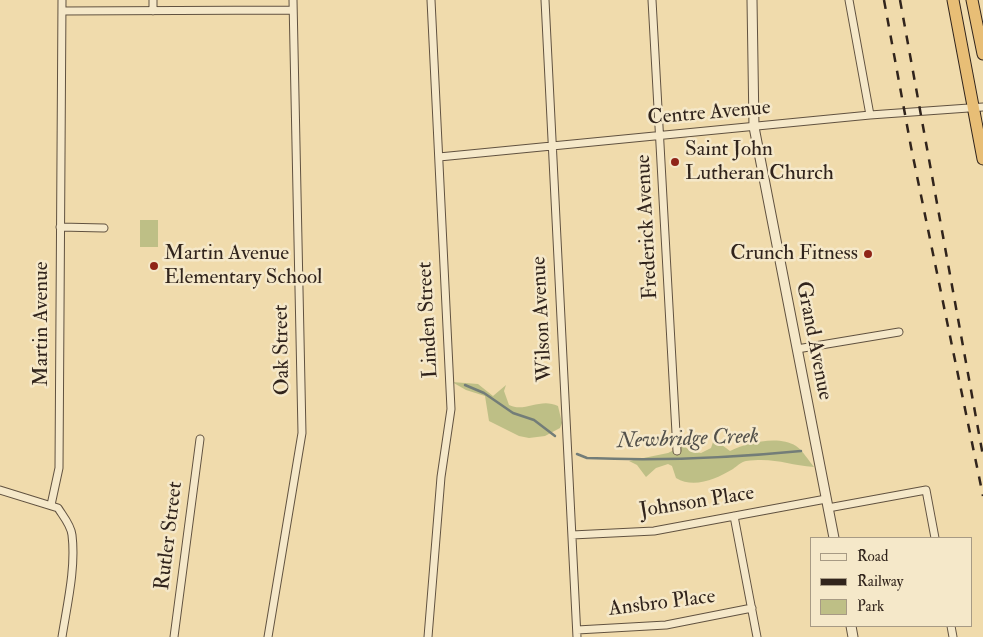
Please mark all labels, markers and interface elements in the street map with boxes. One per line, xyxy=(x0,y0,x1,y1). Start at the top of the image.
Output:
street label: Centre Avenue xyxy=(646,96,772,132)
place label: Saint John Lutheran Church xyxy=(685,137,834,187)
street label: Frederick Avenue xyxy=(632,154,664,300)
marker: Saint John Lutheran Church xyxy=(669,156,681,168)
place label: Martin Avenue Elementary School xyxy=(164,241,322,291)
place label: Crunch Fitness xyxy=(730,241,858,267)
marker: Crunch Fitness xyxy=(862,248,874,260)
street label: Wilson Avenue xyxy=(527,256,559,382)
marker: Martin Avenue Elementary School xyxy=(148,260,160,272)
street label: Martin Avenue xyxy=(29,261,55,387)
street label: Linden Street xyxy=(413,261,445,379)
street label: Grand Avenue xyxy=(789,279,837,403)
street label: Oak Street xyxy=(270,304,296,396)
water label: Newbridge Creek xyxy=(617,424,759,456)
street label: Rutler Street xyxy=(151,480,189,592)
street label: Johnson Place xyxy=(638,481,756,525)
legend xyxy=(810,537,973,627)
text: Road xyxy=(857,547,888,566)
text: Railway xyxy=(857,572,903,591)
street label: Ansbro Place xyxy=(607,585,717,623)
text: Park xyxy=(857,597,884,616)

